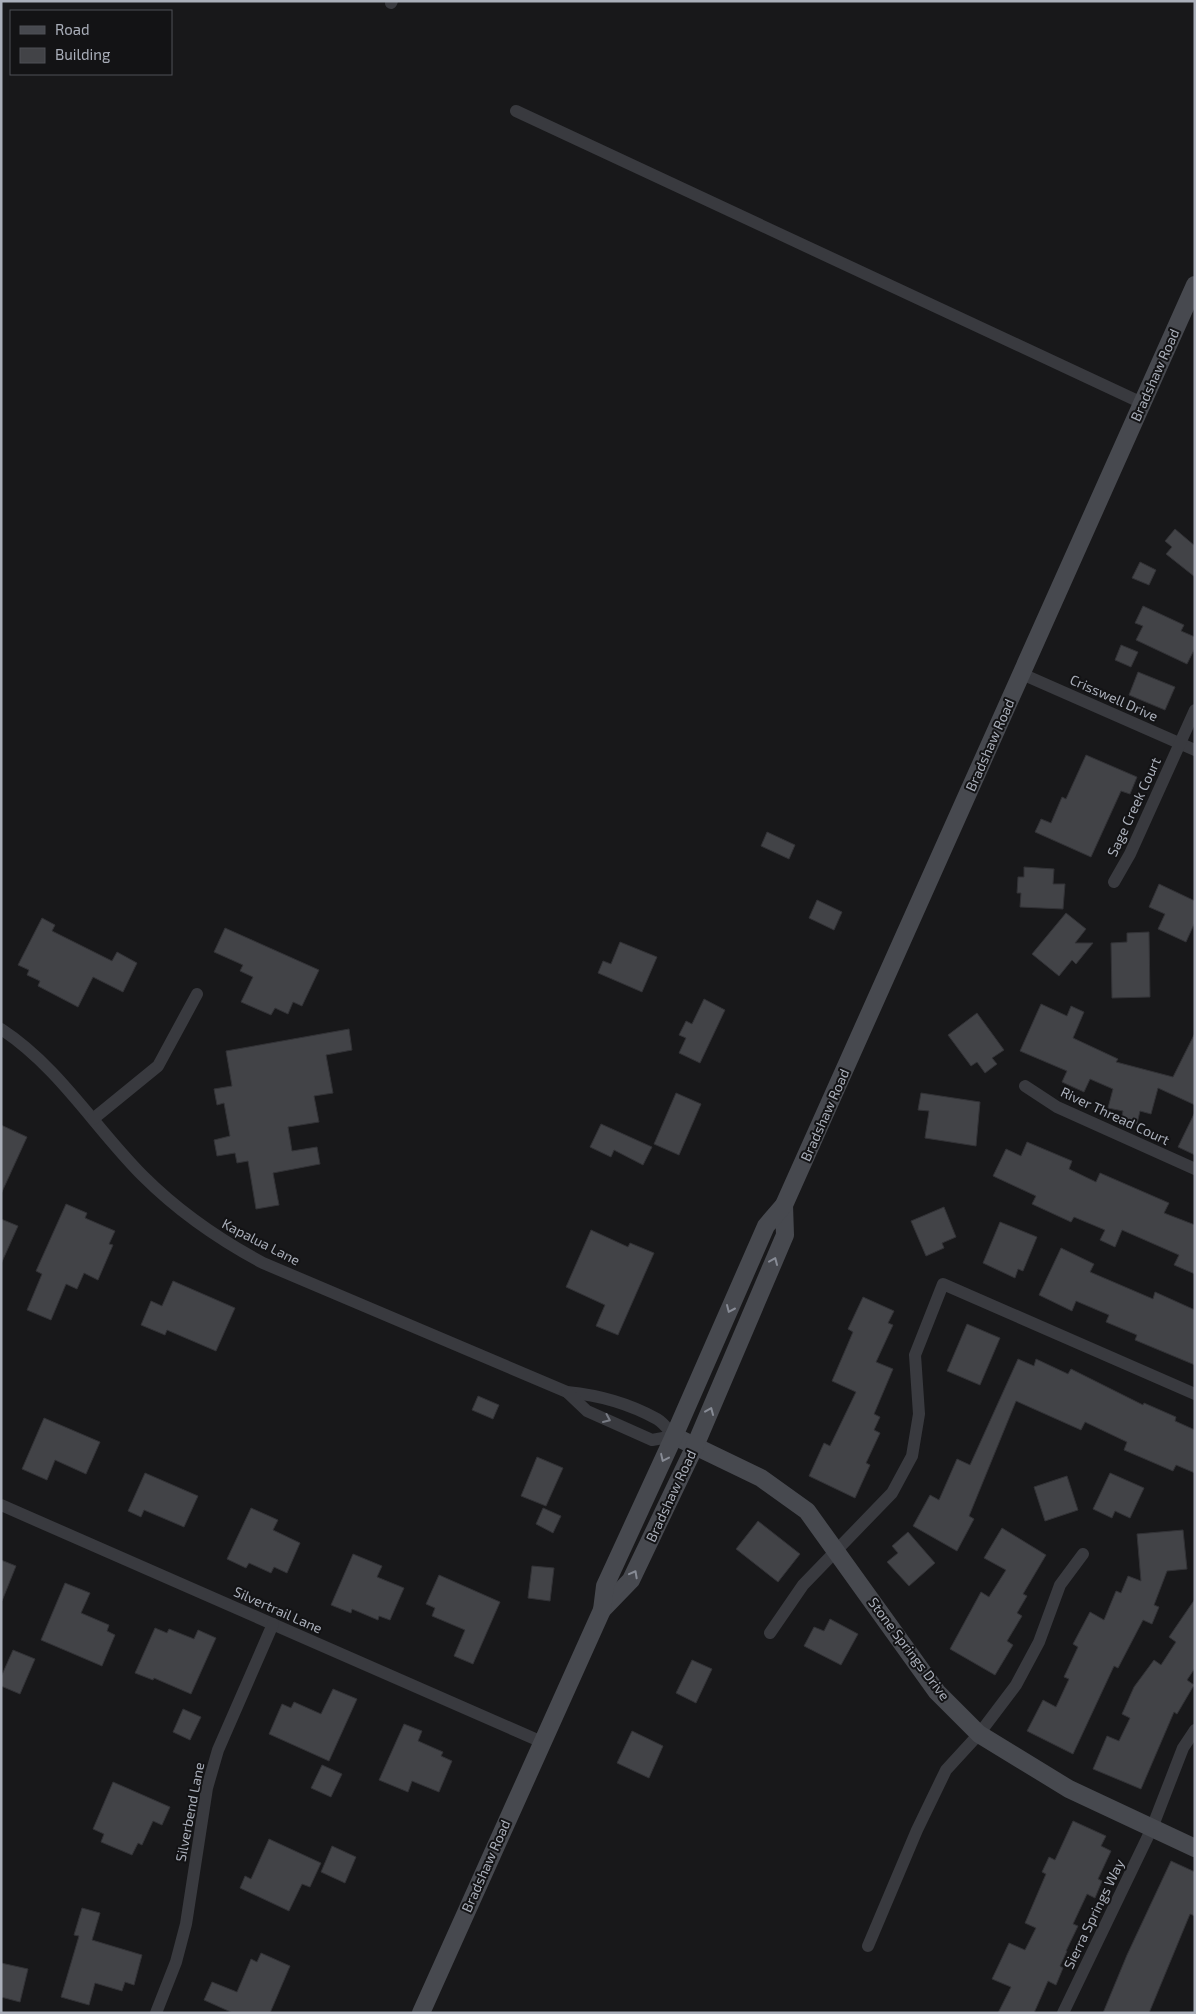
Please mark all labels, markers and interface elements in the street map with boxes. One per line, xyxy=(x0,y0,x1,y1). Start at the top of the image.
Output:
legend xyxy=(10,10,172,75)
text: Road xyxy=(55,20,90,38)
text: Building xyxy=(55,45,111,63)
street label: Bradshaw Road xyxy=(1127,326,1183,424)
street label: Crisswell Drive xyxy=(1068,671,1161,725)
street label: Bradshaw Road xyxy=(962,696,1018,794)
street label: Sage Creek Court xyxy=(1103,755,1164,859)
street label: Bradshaw Road xyxy=(797,1066,853,1164)
street label: River Thread Court xyxy=(1058,1083,1172,1148)
street label: Kapalua Lane xyxy=(219,1215,303,1268)
one-way arrow xyxy=(768,1257,778,1266)
one-way arrow xyxy=(725,1304,736,1313)
one-way arrow xyxy=(703,1407,714,1416)
one-way arrow xyxy=(602,1413,611,1424)
street label: Bradshaw Road xyxy=(642,1447,699,1544)
one-way arrow xyxy=(660,1453,670,1462)
one-way arrow xyxy=(628,1570,638,1579)
street label: Silvertrail Lane xyxy=(231,1582,325,1637)
street label: Stone Springs Drive xyxy=(865,1594,954,1703)
street label: Silverbend Lane xyxy=(172,1761,207,1863)
street label: Bradshaw Road xyxy=(458,1817,514,1915)
street label: Sierra Springs Way xyxy=(1060,1856,1128,1971)

